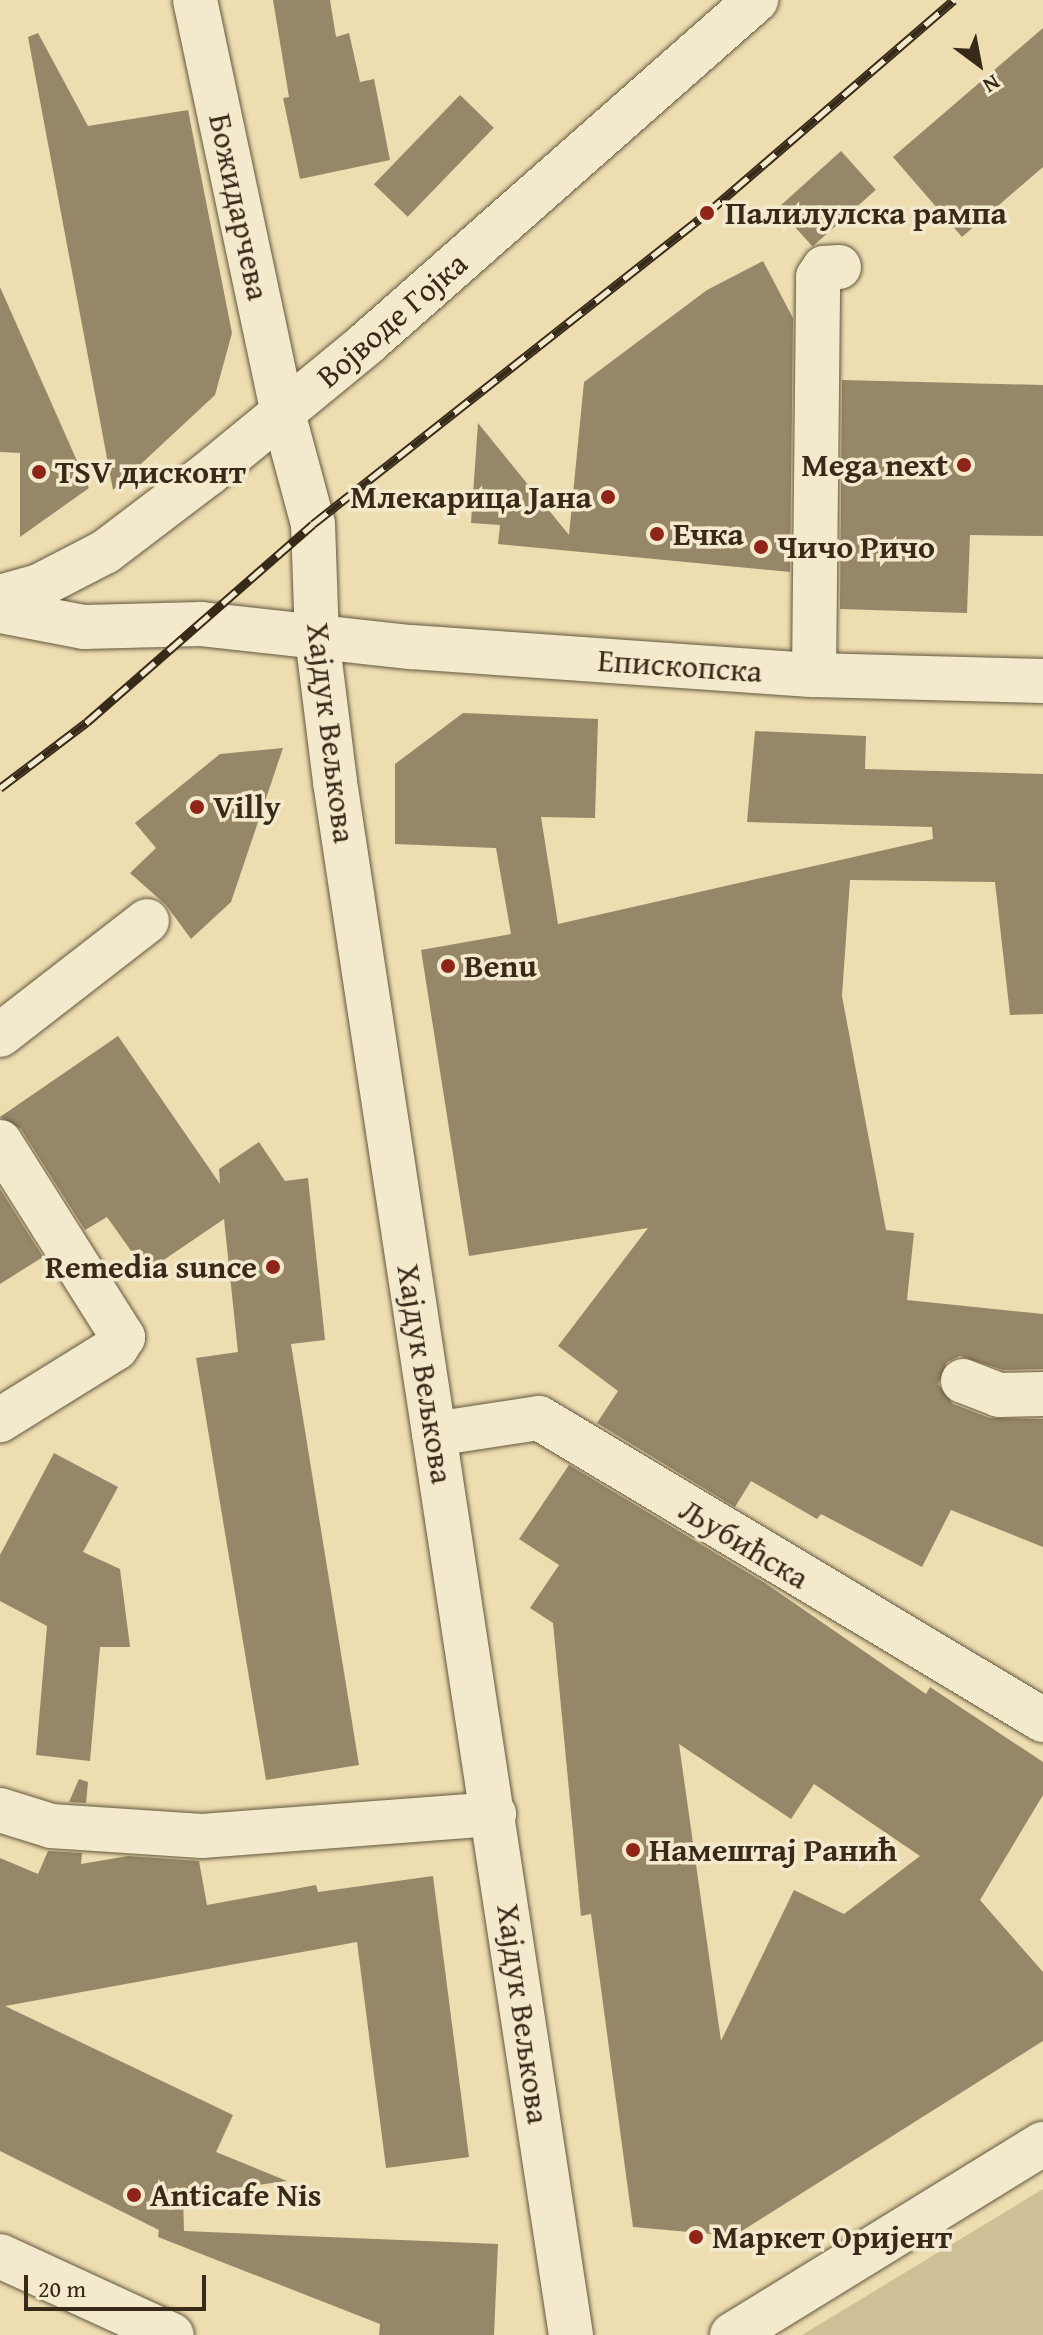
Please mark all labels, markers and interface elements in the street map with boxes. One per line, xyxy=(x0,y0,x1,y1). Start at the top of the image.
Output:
north arrow xyxy=(939,24,1019,104)
text: N xyxy=(977,67,1006,102)
street label: Божидарчева xyxy=(200,110,278,304)
place label: Палилулска рампа xyxy=(725,194,1007,232)
marker: Палилулска рампа xyxy=(696,202,718,224)
street label: Војводе Гојка xyxy=(309,244,475,396)
place label: Mega next xyxy=(801,446,948,484)
place label: TSV дисконт xyxy=(55,453,246,491)
marker: Mega next xyxy=(955,456,973,474)
marker: TSV дисконт xyxy=(30,463,48,481)
place label: Млекарица Јана xyxy=(350,478,592,516)
marker: Млекарица Јана xyxy=(599,488,617,506)
place label: Ечка xyxy=(673,515,744,553)
marker: Ечка xyxy=(648,525,666,543)
place label: Чичо Ричо xyxy=(777,528,935,566)
marker: Чичо Ричо xyxy=(752,538,770,556)
street label: Хајдук Вељкова xyxy=(298,621,364,845)
street label: Епископска xyxy=(596,641,764,691)
place label: Villy xyxy=(213,788,281,826)
marker: Villy xyxy=(188,798,206,816)
place label: Benu xyxy=(464,947,537,985)
marker: Benu xyxy=(439,957,457,975)
place label: Remedia sunce xyxy=(45,1248,257,1286)
marker: Remedia sunce xyxy=(264,1258,282,1276)
street label: Хајдук Вељкова xyxy=(389,1261,461,1487)
street label: Љубићска xyxy=(672,1490,816,1598)
place label: Намештај Ранић xyxy=(649,1831,897,1869)
marker: Намештај Ранић xyxy=(624,1841,642,1859)
street label: Хајдук Вељкова xyxy=(489,1902,557,2126)
place label: Anticafe Nis xyxy=(150,2176,322,2214)
marker: Anticafe Nis xyxy=(125,2186,143,2204)
place label: Маркет Оријент xyxy=(712,2218,952,2256)
marker: Маркет Оријент xyxy=(687,2228,705,2246)
scale bar xyxy=(28,2259,210,2309)
text: 20 m xyxy=(38,2271,86,2306)

